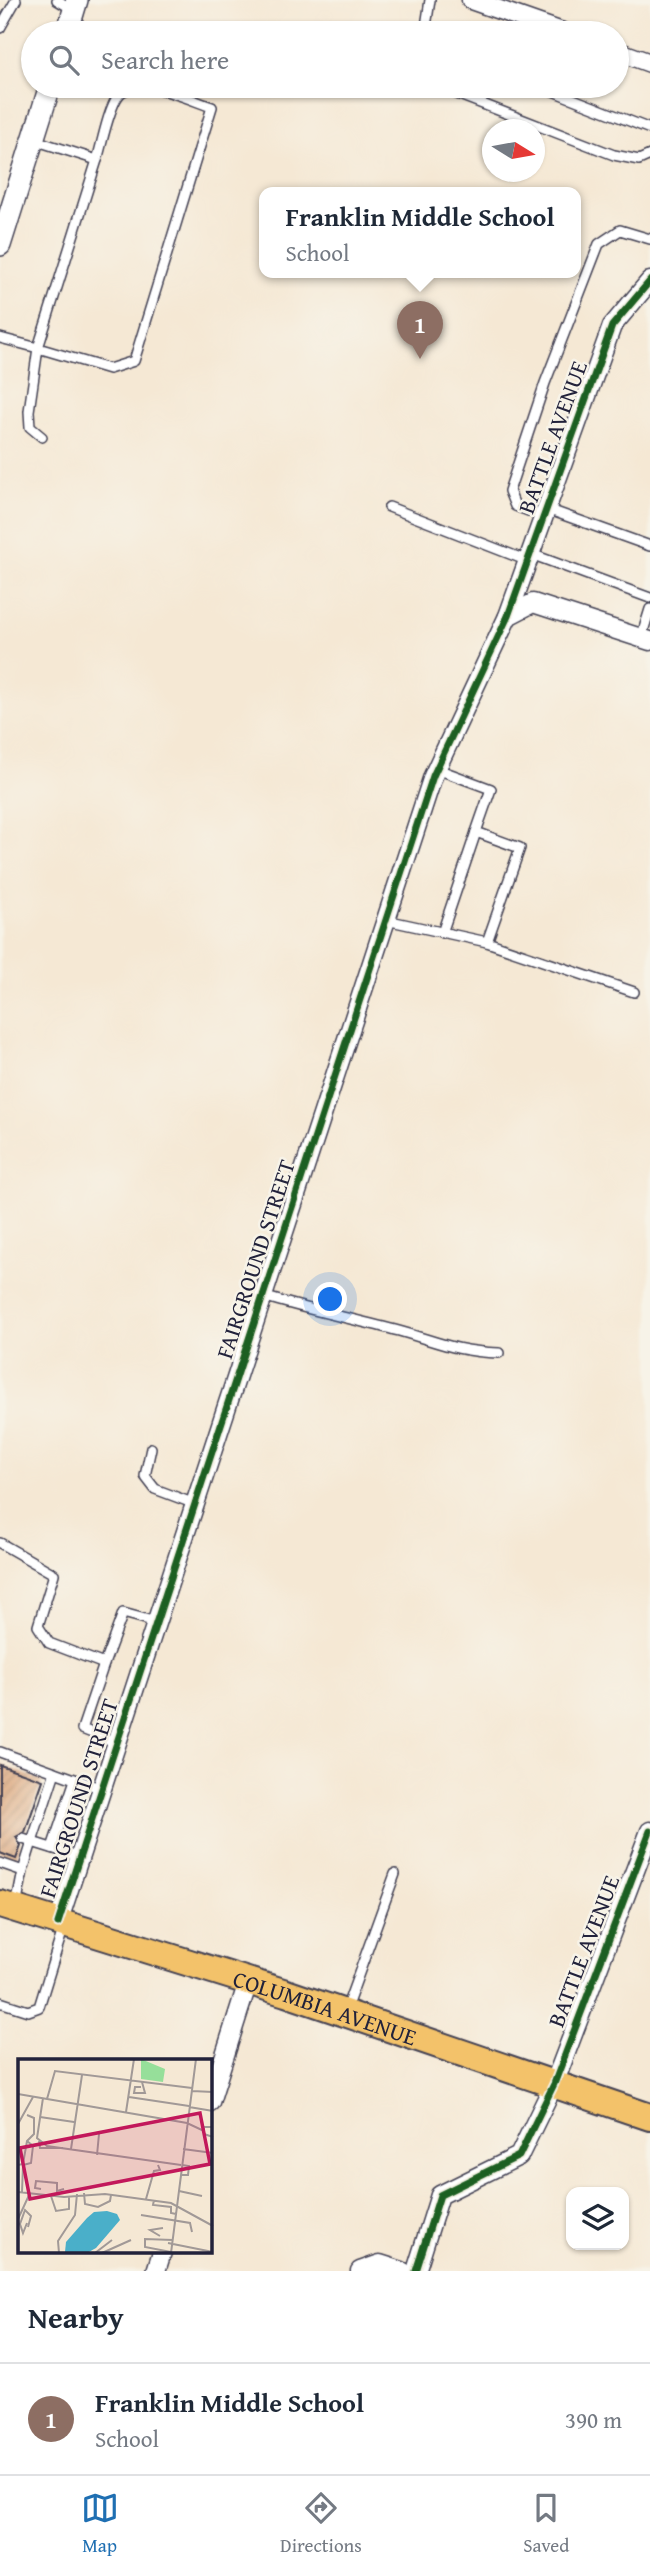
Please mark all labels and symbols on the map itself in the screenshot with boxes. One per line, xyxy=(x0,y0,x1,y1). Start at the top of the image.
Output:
north arrow xyxy=(482,119,545,182)
pin: 1 xyxy=(397,301,443,359)
street label: BATTLE AVENUE xyxy=(509,356,595,518)
street label: FAIRGROUND STREET xyxy=(207,1155,303,1363)
your location xyxy=(313,1282,347,1316)
street label: FAIRGROUND STREET xyxy=(30,1694,126,1902)
street label: BATTLE AVENUE xyxy=(539,1870,627,2032)
street label: COLUMBIA AVENUE xyxy=(229,1961,421,2053)
inset map xyxy=(18,2059,212,2254)

